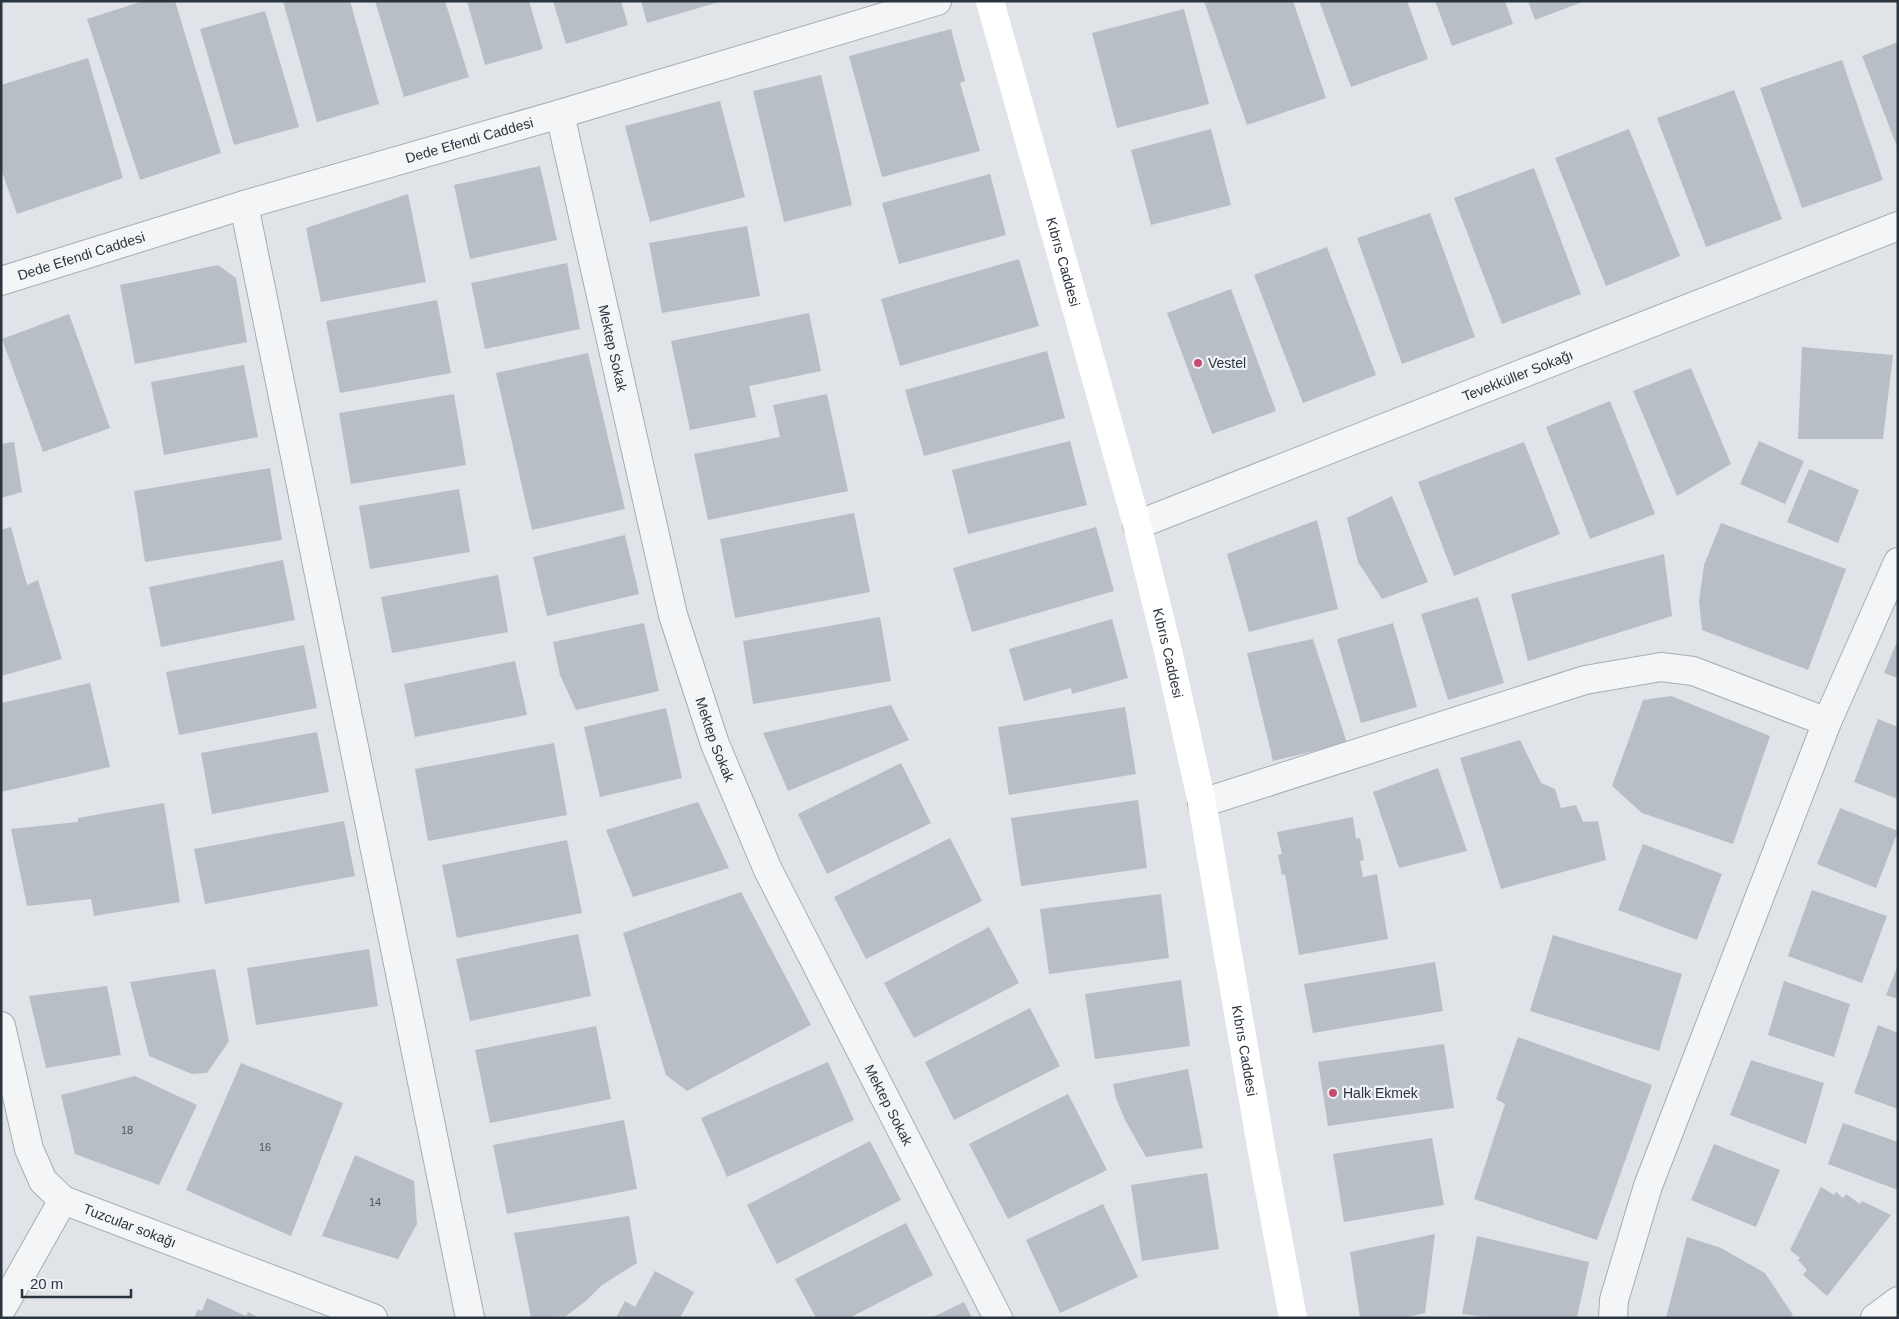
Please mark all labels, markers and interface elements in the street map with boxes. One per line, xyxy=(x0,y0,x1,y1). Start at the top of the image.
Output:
street label: Dede Efendi Caddesi xyxy=(403,114,535,166)
street label: Kıbrıs Caddesi xyxy=(1043,216,1083,308)
street label: Dede Efendi Caddesi xyxy=(16,229,147,283)
street label: Mektep Sokak xyxy=(595,303,631,394)
street label: Tevekküller Sokağı xyxy=(1460,346,1575,404)
place label: Vestel xyxy=(1208,355,1246,371)
marker: Vestel xyxy=(1192,357,1204,369)
street label: Kıbrıs Caddesi xyxy=(1150,606,1186,700)
street label: Mektep Sokak xyxy=(692,695,738,785)
street label: Kıbrıs Caddesi xyxy=(1229,1004,1260,1097)
street label: Mektep Sokak xyxy=(861,1062,916,1149)
place label: Halk Ekmek xyxy=(1343,1085,1419,1101)
marker: Halk Ekmek xyxy=(1327,1087,1339,1099)
house number: 18 xyxy=(121,1124,133,1136)
house number: 16 xyxy=(259,1141,271,1153)
house number: 14 xyxy=(369,1196,381,1208)
street label: Tuzcular sokağı xyxy=(81,1200,179,1250)
scale bar xyxy=(22,1266,131,1298)
text: 20 m xyxy=(30,1275,63,1292)

